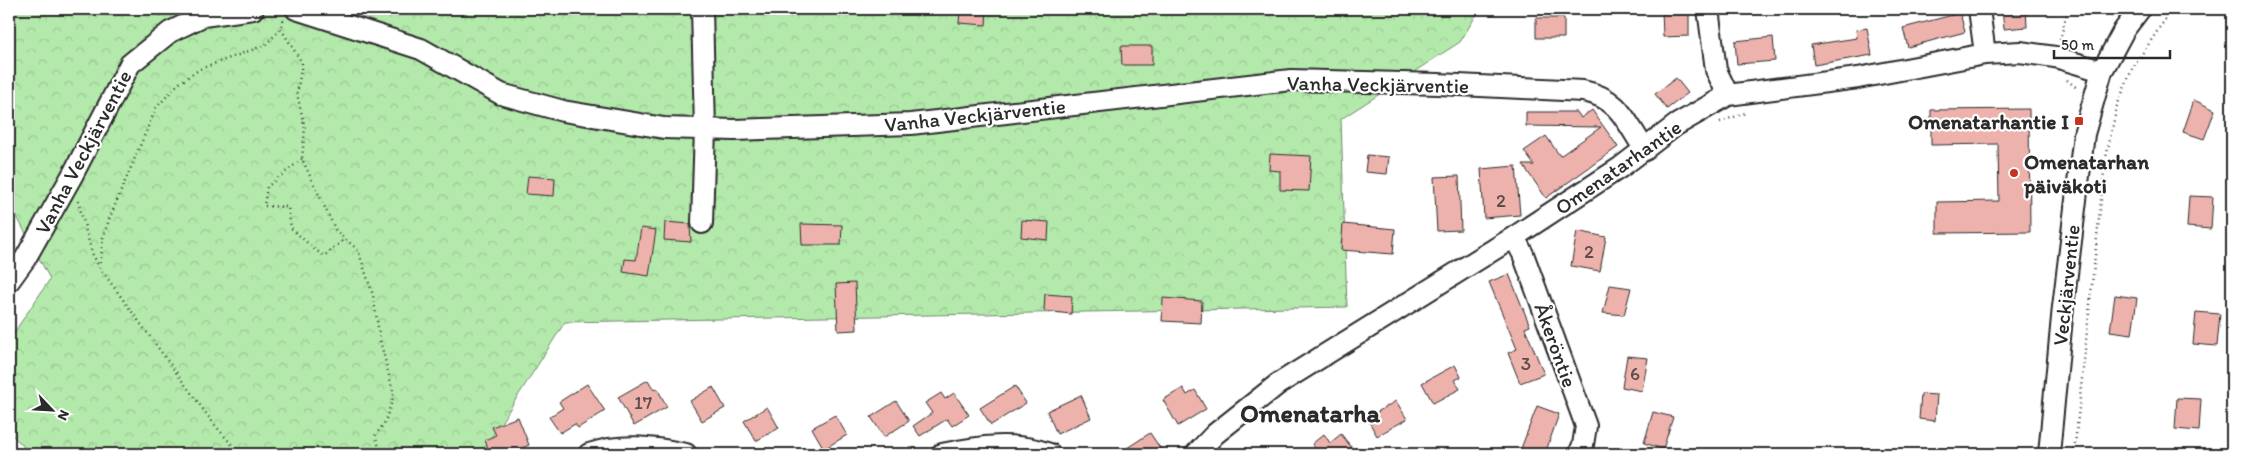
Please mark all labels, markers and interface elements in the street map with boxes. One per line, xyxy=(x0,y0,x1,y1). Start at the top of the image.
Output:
scale bar xyxy=(2054,28,2170,60)
text: 50 m xyxy=(2061,36,2094,54)
street label: Vanha Veckjärventie xyxy=(29,66,137,238)
street label: Vanha Veckjärventie xyxy=(1287,70,1469,98)
street label: Vanha Veckjärventie xyxy=(883,93,1067,137)
place label: Omenatarhantie I xyxy=(1908,109,2069,134)
street label: Omenatarhantie xyxy=(1550,114,1686,220)
marker: Omenatarhantie I xyxy=(2073,115,2085,127)
place label: Omenatarhan päiväkoti xyxy=(2023,149,2149,199)
marker: Omenatarhan päiväkoti xyxy=(2008,167,2020,179)
house number: 2 xyxy=(1496,189,1506,212)
street label: Veckjärventie xyxy=(2047,223,2085,347)
house number: 2 xyxy=(1584,240,1594,263)
street label: Åkeröntie xyxy=(1529,299,1583,391)
house number: 3 xyxy=(1521,352,1531,375)
house number: 6 xyxy=(1630,362,1640,385)
north arrow xyxy=(28,386,78,436)
house number: 17 xyxy=(634,391,652,414)
district label: Omenatarha xyxy=(1240,397,1381,429)
text: N xyxy=(54,407,73,423)

